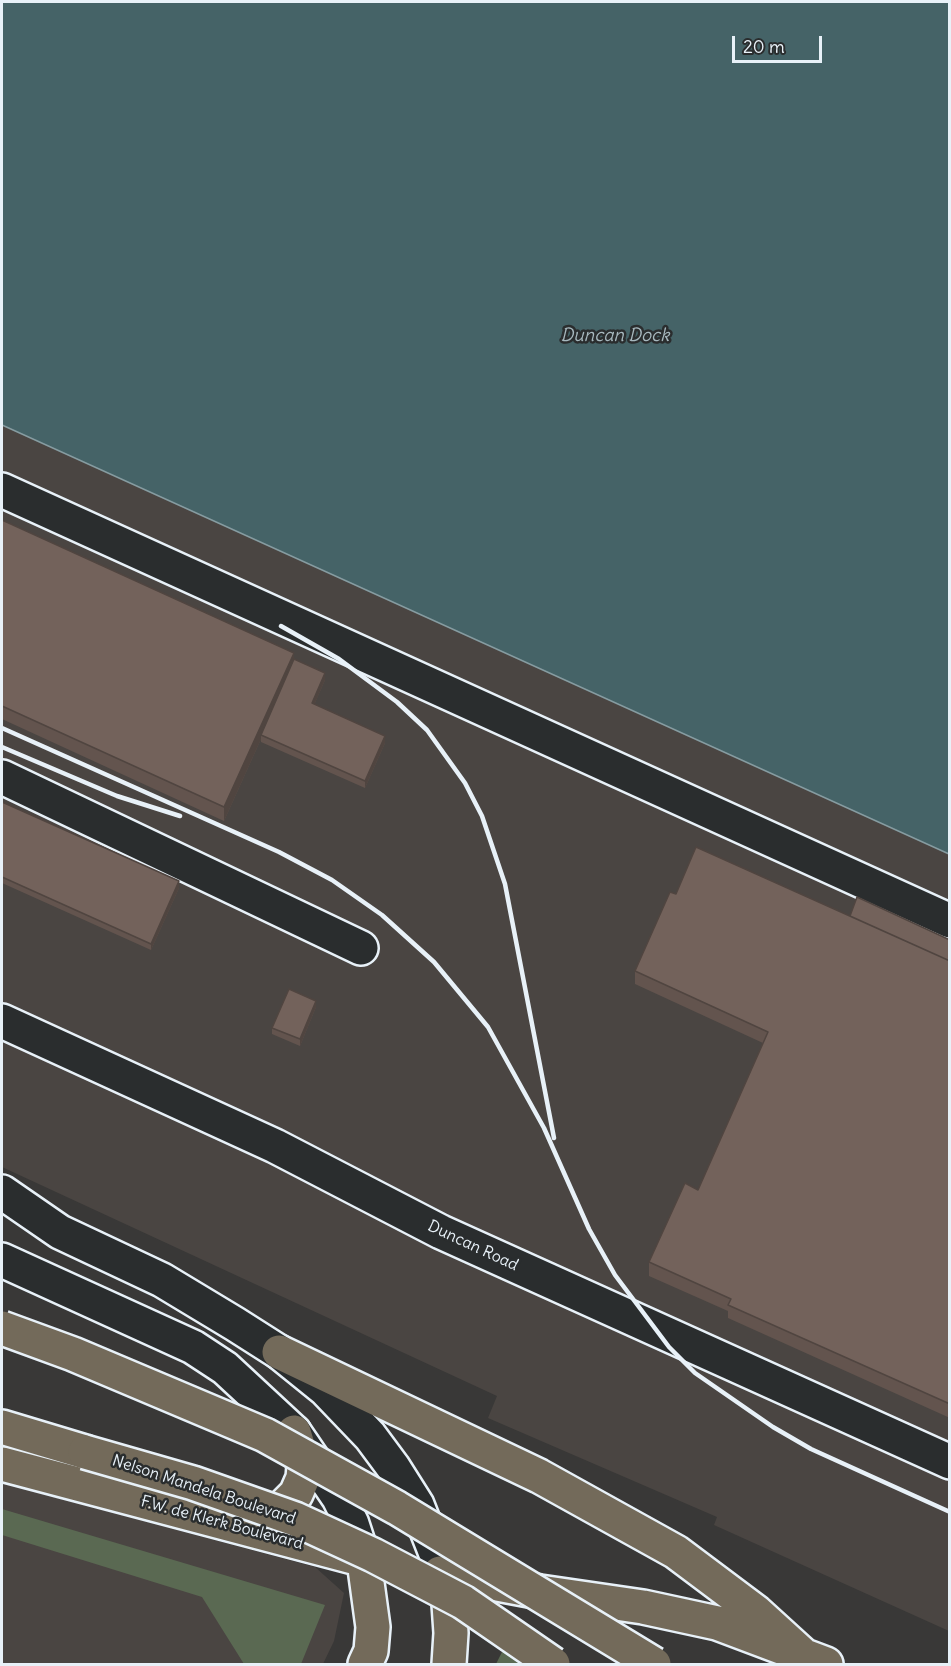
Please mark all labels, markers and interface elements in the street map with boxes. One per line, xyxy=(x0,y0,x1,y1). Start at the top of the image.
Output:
scale bar xyxy=(735,24,825,62)
text: 20 m xyxy=(743,35,785,58)
water label: Duncan Dock xyxy=(561,325,669,347)
street label: Duncan Road xyxy=(425,1217,521,1275)
street label: Nelson Mandela Boulevard xyxy=(110,1451,298,1529)
street label: F.W. de Klerk Boulevard xyxy=(139,1492,305,1554)

